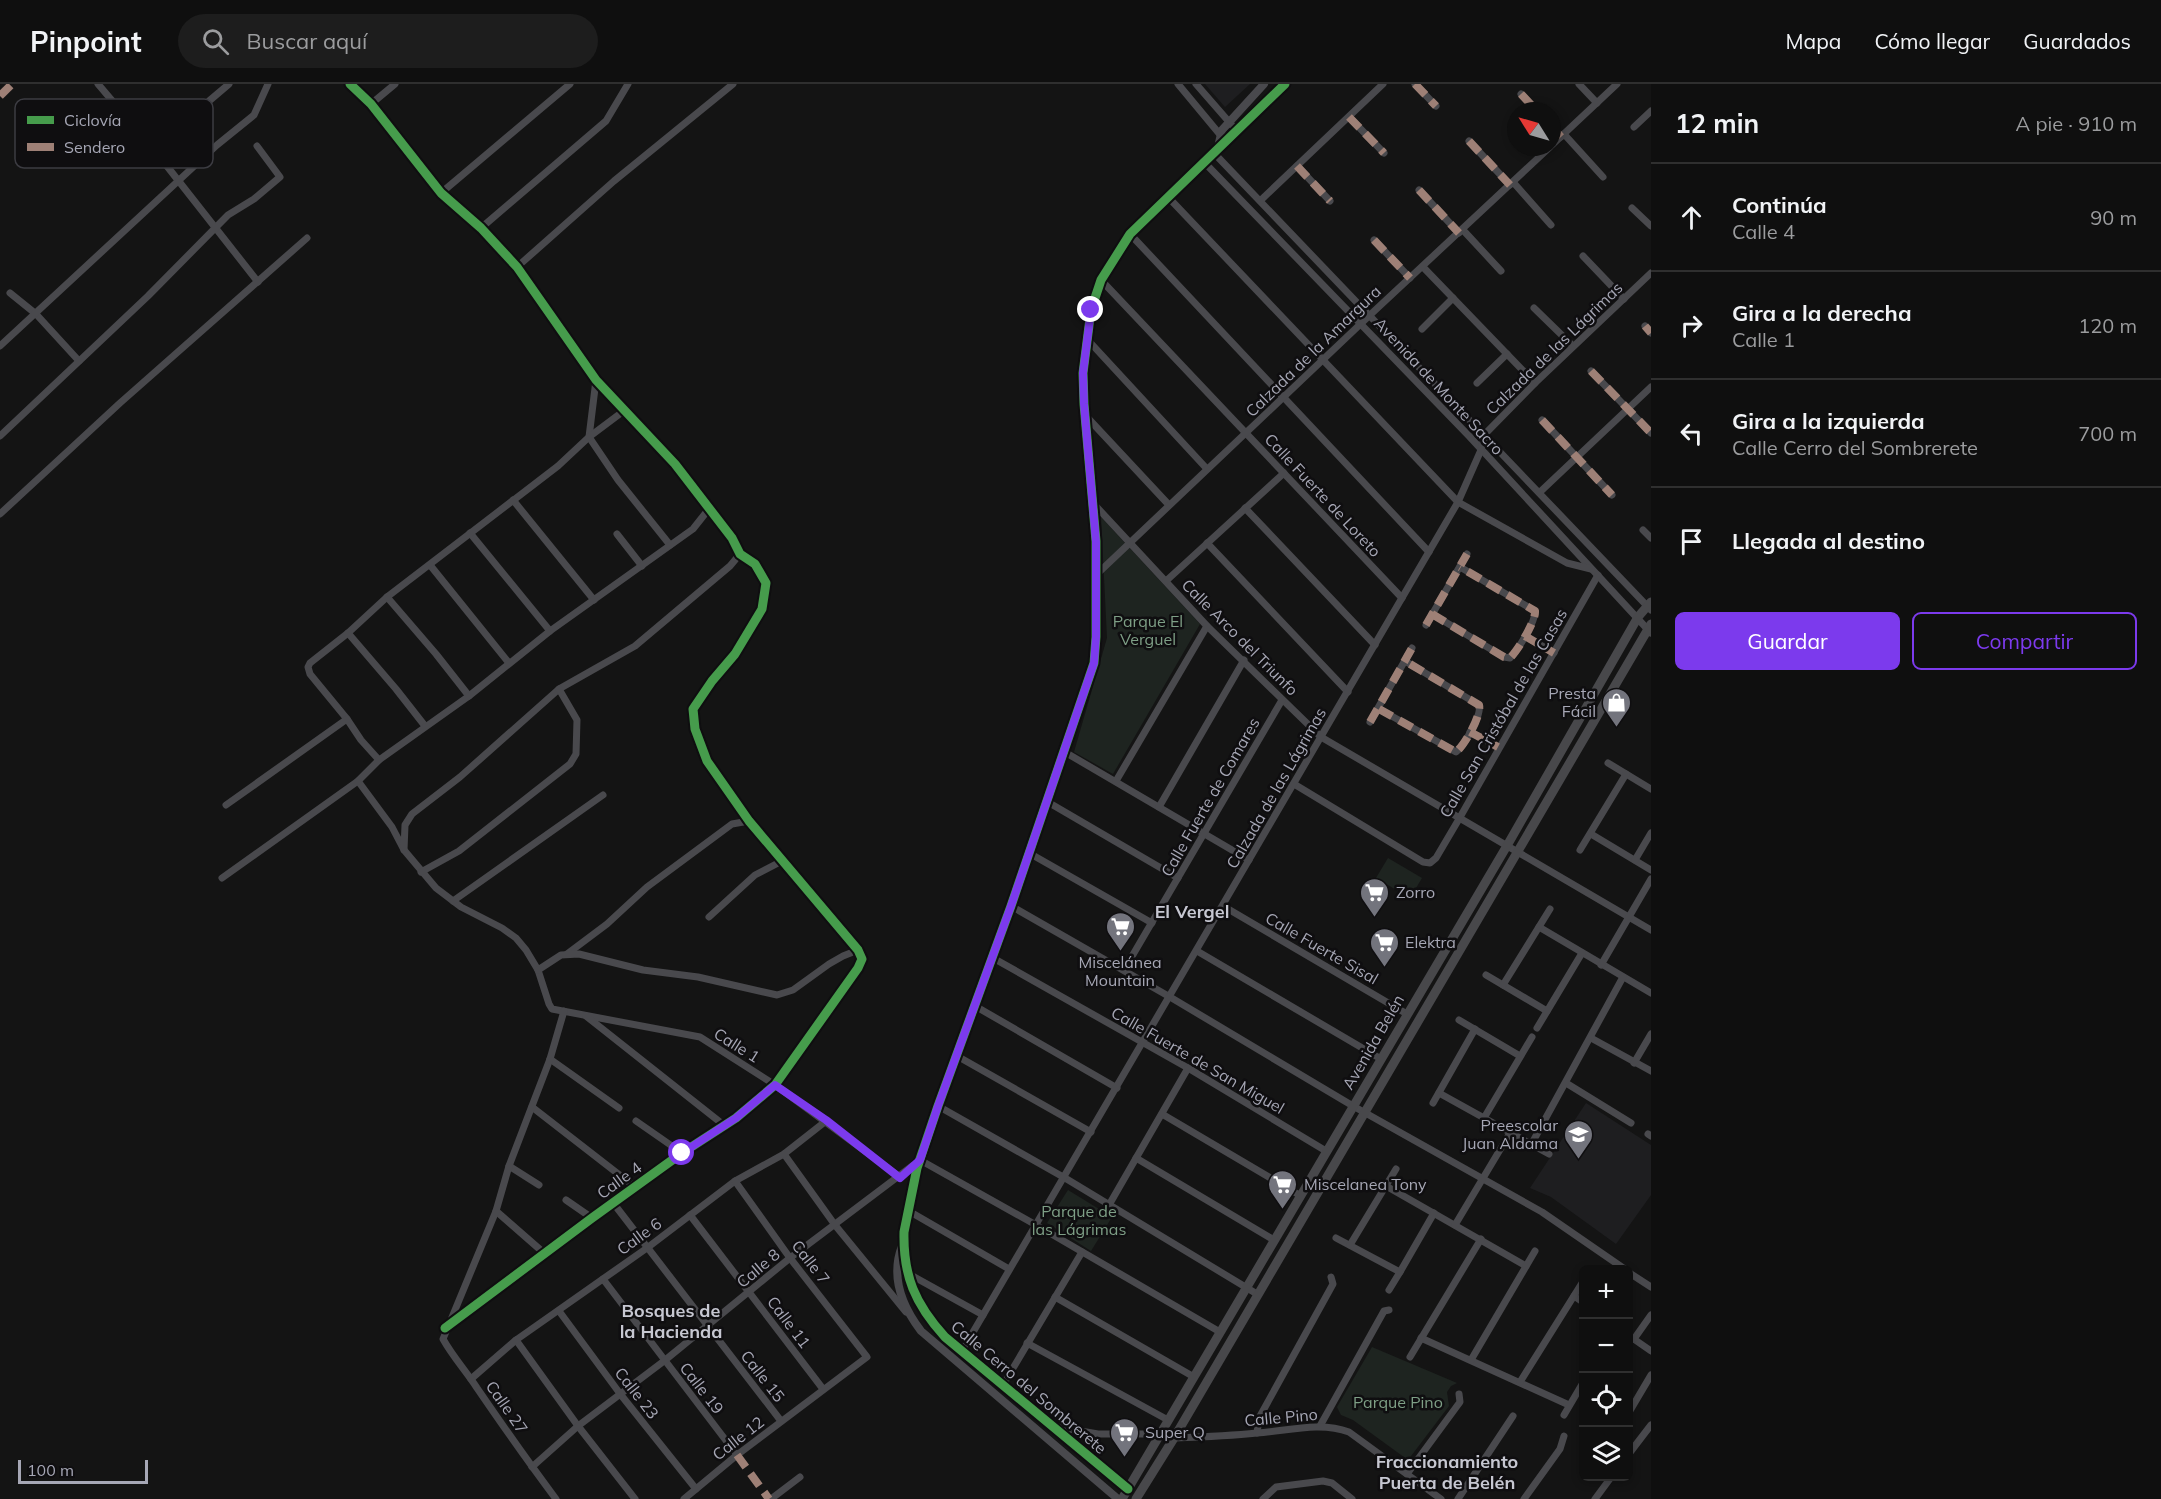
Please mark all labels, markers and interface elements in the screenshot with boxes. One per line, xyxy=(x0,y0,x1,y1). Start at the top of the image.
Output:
search box xyxy=(178,14,598,68)
text: Pinpoint xyxy=(30,24,142,59)
icon: search xyxy=(199,25,232,58)
text: Buscar aquí xyxy=(247,27,367,55)
text: Mapa xyxy=(1786,28,1841,54)
text: Cómo llegar xyxy=(1874,28,1990,54)
text: Guardados xyxy=(2023,28,2131,54)
legend xyxy=(15,99,213,168)
north arrow xyxy=(1507,102,1561,156)
text: 12 min xyxy=(1675,107,1759,140)
text: Ciclovía xyxy=(64,110,121,130)
text: A pie · 910 m xyxy=(2016,111,2137,136)
text: Sendero xyxy=(64,137,125,157)
text: Continúa xyxy=(1732,191,1827,219)
icon: ahead xyxy=(1675,201,1708,234)
text: 90 m xyxy=(2090,205,2137,230)
text: Calle 4 xyxy=(1732,219,1795,244)
street label: Calzada de las Lágrimas xyxy=(1481,277,1627,419)
street label: Calzada de la Amargura xyxy=(1241,281,1385,421)
route end xyxy=(1077,296,1103,322)
text: Gira a la derecha xyxy=(1732,299,1912,327)
icon: right xyxy=(1675,309,1708,342)
street label: Avenida de Monte Sacro xyxy=(1370,313,1508,459)
text: 120 m xyxy=(2078,313,2137,338)
text: Calle 1 xyxy=(1732,327,1795,352)
text: Gira a la izquierda xyxy=(1732,407,1925,435)
icon: left xyxy=(1675,417,1708,450)
text: 700 m xyxy=(2078,421,2137,446)
street label: Calle Fuerte de Loreto xyxy=(1261,429,1385,561)
text: Calle Cerro del Sombrerete xyxy=(1732,435,1978,460)
icon: arrive xyxy=(1675,525,1708,558)
text: Llegada al destino xyxy=(1732,527,1925,555)
street label: Calle Arco del Triunfo xyxy=(1178,575,1302,699)
street label: Calle San Cristóbal de las Casas xyxy=(1435,605,1571,821)
park label: Parque El Verguel xyxy=(1113,611,1183,649)
button: Guardar xyxy=(1675,612,1900,670)
button: Compartir xyxy=(1912,612,2137,670)
place label: Presta Fácil xyxy=(1548,683,1596,721)
shop icon: Presta Fácil xyxy=(1601,686,1633,728)
street label: Calzada de las Lágrimas xyxy=(1222,704,1330,872)
street label: Calle Fuerte de Comares xyxy=(1156,714,1264,880)
supermarket icon: Zorro xyxy=(1359,876,1391,918)
place label: Zorro xyxy=(1396,882,1435,902)
district label: El Vergel xyxy=(1155,900,1229,923)
street label: Calle Fuerte Sisal xyxy=(1262,908,1382,988)
supermarket icon: Miscelánea Mountain xyxy=(1104,910,1136,952)
supermarket icon: Elektra xyxy=(1368,926,1400,968)
place label: Elektra xyxy=(1405,932,1456,952)
place label: Miscelánea Mountain xyxy=(1078,952,1162,990)
street label: Avenida Belén xyxy=(1338,991,1408,1093)
street label: Calle Fuerte de San Miguel xyxy=(1108,1002,1288,1118)
street label: Calle 1 xyxy=(710,1023,764,1067)
place label: Preescolar Juan Aldama xyxy=(1462,1115,1558,1153)
school or university icon: Preescolar Juan Aldama xyxy=(1563,1118,1595,1160)
route start xyxy=(668,1139,694,1165)
street label: Calle 4 xyxy=(593,1157,646,1203)
supermarket icon: Miscelanea Tony xyxy=(1267,1168,1299,1210)
place label: Miscelanea Tony xyxy=(1304,1174,1427,1194)
park label: Parque de las Lágrimas xyxy=(1032,1201,1126,1239)
street label: Calle 6 xyxy=(613,1213,665,1259)
street label: Calle 7 xyxy=(788,1236,834,1288)
street label: Calle 8 xyxy=(732,1244,784,1292)
map controls xyxy=(1579,1265,1633,1481)
button: + xyxy=(1579,1265,1633,1319)
street label: Calle 11 xyxy=(763,1292,815,1352)
district label: Bosques de la Hacienda xyxy=(620,1299,722,1343)
street label: Calle Cerro del Sombrerete xyxy=(947,1316,1111,1458)
button: − xyxy=(1579,1319,1633,1373)
street label: Calle 15 xyxy=(737,1346,789,1406)
street label: Calle 19 xyxy=(676,1358,728,1418)
street label: Calle 23 xyxy=(611,1363,663,1423)
button: locate xyxy=(1579,1373,1633,1427)
street label: Calle 27 xyxy=(482,1377,532,1437)
park label: Parque Pino xyxy=(1353,1392,1443,1412)
street label: Calle Pino xyxy=(1244,1404,1318,1430)
street label: Calle 12 xyxy=(708,1412,768,1464)
supermarket icon: Super Q xyxy=(1108,1416,1140,1458)
place label: Super Q xyxy=(1145,1422,1205,1442)
button: layers xyxy=(1579,1427,1633,1481)
district label: Fraccionamiento Puerta de Belén xyxy=(1376,1450,1518,1494)
scale bar xyxy=(18,1457,148,1484)
text: 100 m xyxy=(27,1460,74,1480)

